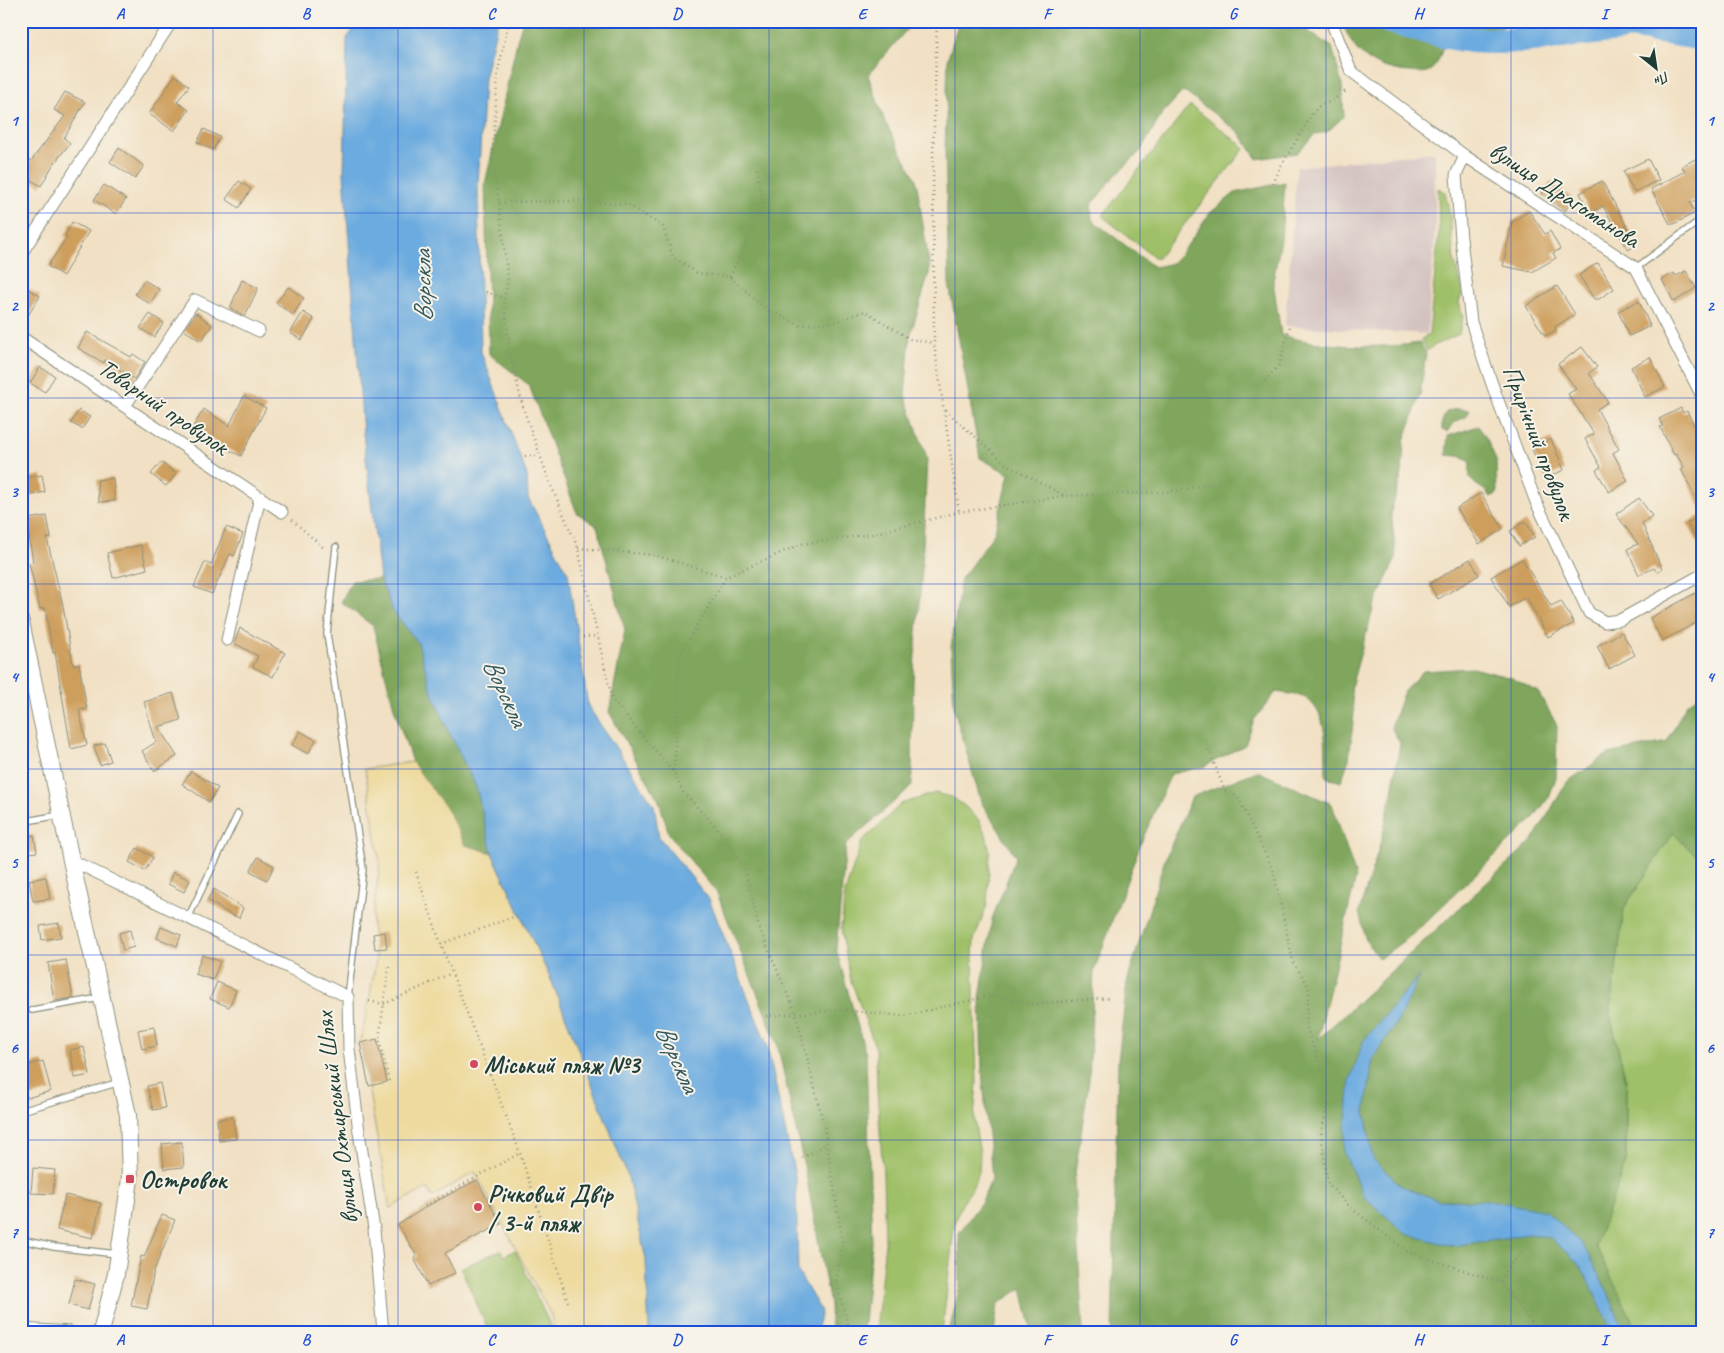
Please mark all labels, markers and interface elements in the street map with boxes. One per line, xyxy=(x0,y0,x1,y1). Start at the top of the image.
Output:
text: A xyxy=(116,4,126,24)
text: B xyxy=(302,4,312,24)
text: C xyxy=(487,4,497,24)
text: D xyxy=(672,4,683,24)
text: E xyxy=(858,4,869,24)
text: F xyxy=(1043,4,1054,24)
text: G xyxy=(1229,4,1239,24)
text: H xyxy=(1413,4,1425,24)
text: I xyxy=(1601,4,1611,24)
north arrow xyxy=(1632,42,1682,92)
text: Пн xyxy=(1651,68,1673,90)
text: 1 xyxy=(10,111,19,131)
text: 1 xyxy=(1706,111,1715,131)
street label: вулиця Драгоманова xyxy=(1483,134,1647,256)
water label: Ворскла xyxy=(405,248,440,322)
text: 2 xyxy=(10,296,19,316)
text: 2 xyxy=(1706,296,1715,316)
street label: Товарний провулок xyxy=(92,351,237,463)
street label: Прирічний провулок xyxy=(1495,361,1584,526)
text: 3 xyxy=(10,482,19,502)
text: 3 xyxy=(1706,482,1715,502)
water label: Ворскла xyxy=(476,653,537,734)
text: 4 xyxy=(10,667,19,687)
text: 4 xyxy=(1706,667,1715,687)
text: 5 xyxy=(11,853,20,873)
text: 5 xyxy=(1707,853,1716,873)
street label: вулиця Охтирський Шлях xyxy=(308,1007,366,1226)
water label: Ворскла xyxy=(648,1019,708,1100)
text: 6 xyxy=(10,1038,19,1058)
text: 6 xyxy=(1706,1038,1715,1058)
place label: Міський пляж №3 xyxy=(484,1049,642,1081)
marker: Міський пляж №3 xyxy=(468,1058,480,1070)
place label: Островок xyxy=(140,1164,228,1196)
marker: Островок xyxy=(124,1173,136,1185)
place label: Річковий Двір / 3-й пляж xyxy=(488,1178,614,1239)
marker: Річковий Двір / 3-й пляж xyxy=(472,1201,484,1213)
text: 7 xyxy=(10,1223,19,1243)
text: 7 xyxy=(1706,1223,1715,1243)
text: A xyxy=(116,1330,126,1350)
text: B xyxy=(302,1330,312,1350)
text: C xyxy=(487,1330,497,1350)
text: D xyxy=(672,1330,683,1350)
text: E xyxy=(858,1330,869,1350)
text: F xyxy=(1043,1330,1054,1350)
text: G xyxy=(1229,1330,1239,1350)
text: H xyxy=(1413,1330,1425,1350)
text: I xyxy=(1601,1330,1611,1350)

